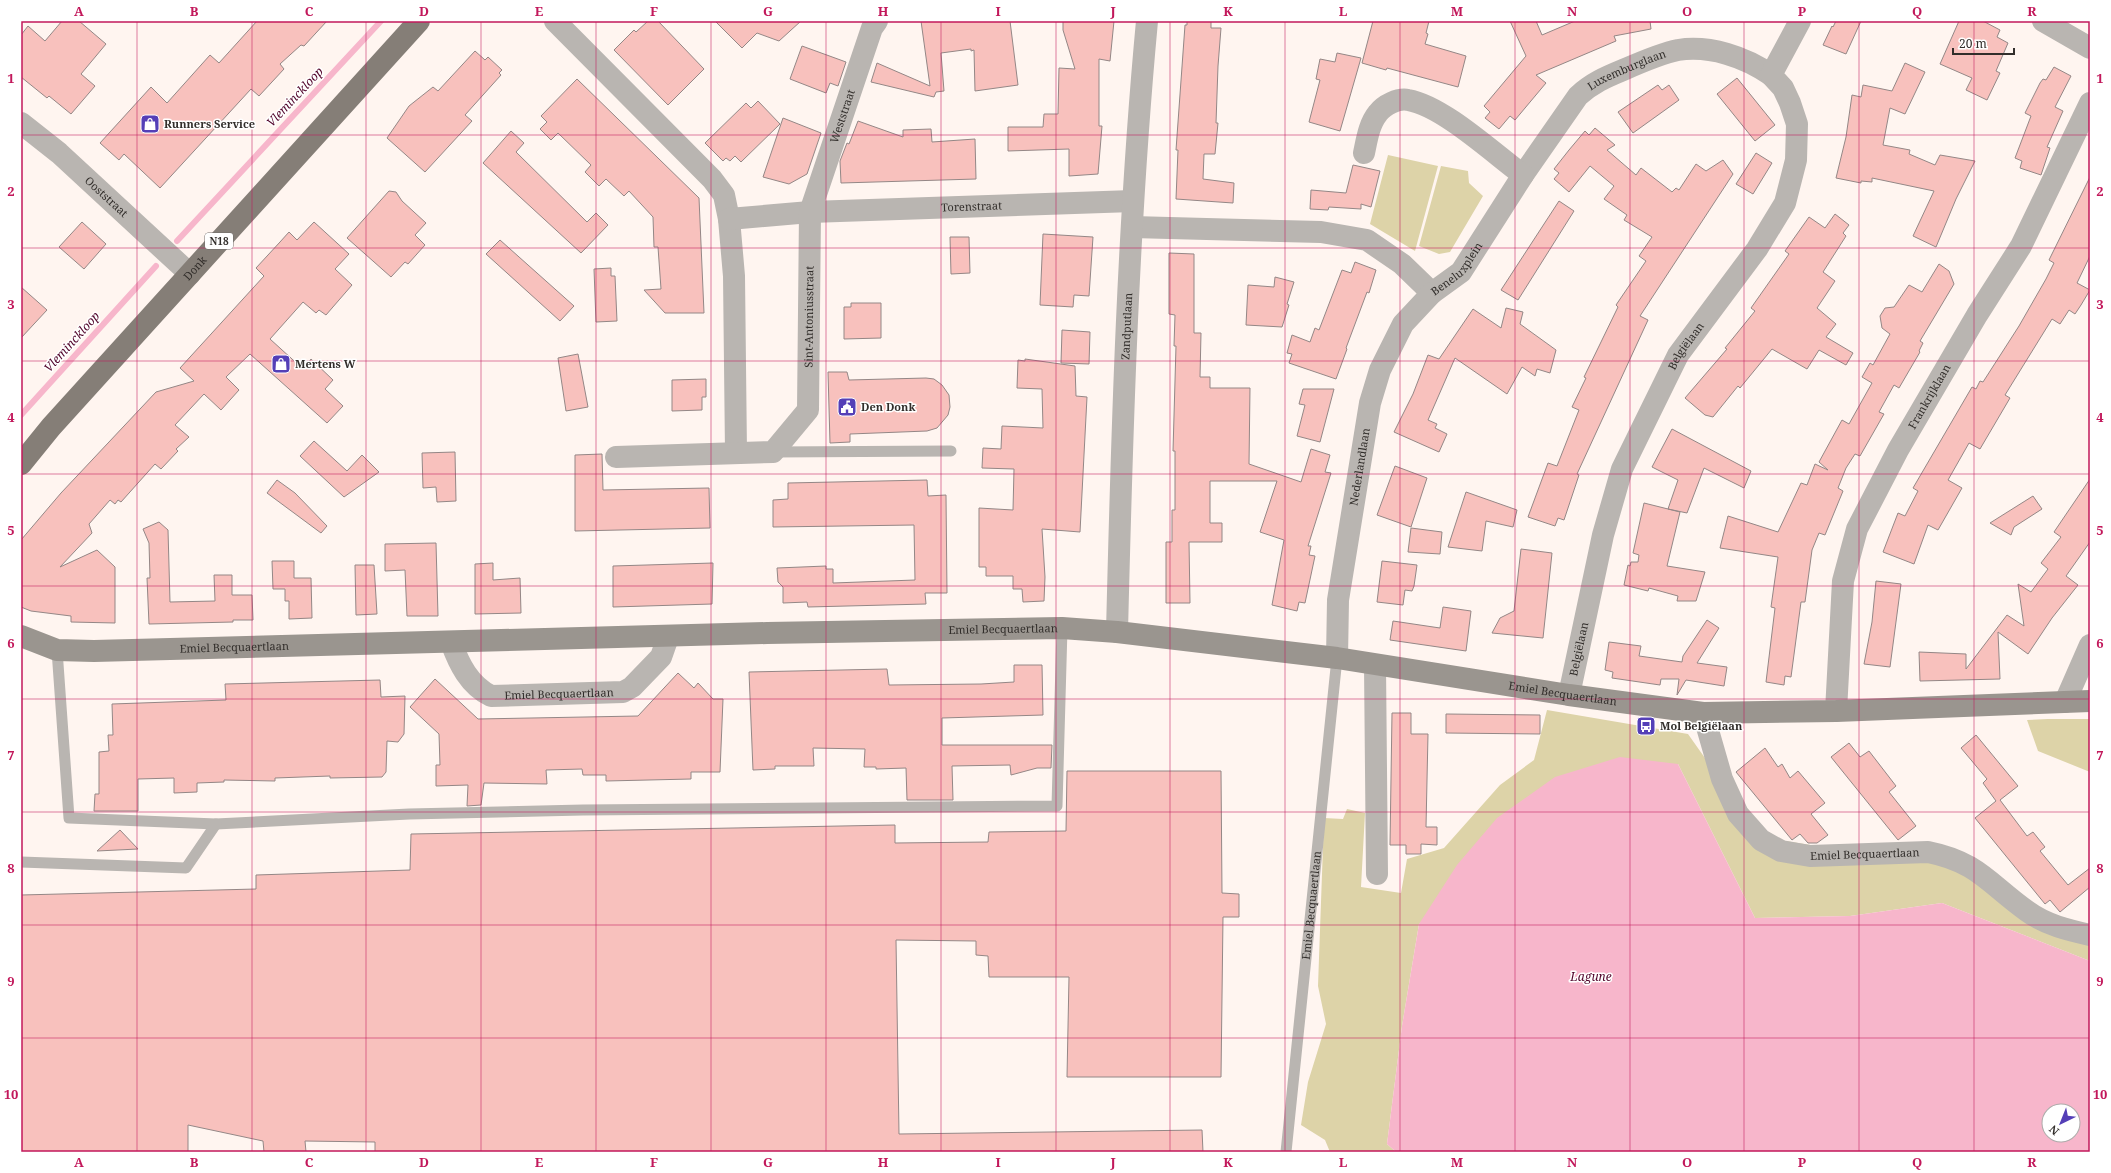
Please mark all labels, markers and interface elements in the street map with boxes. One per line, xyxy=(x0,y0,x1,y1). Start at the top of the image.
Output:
text: A xyxy=(74,2,84,20)
text: B xyxy=(190,2,199,20)
text: C xyxy=(305,2,314,20)
text: D xyxy=(419,2,429,20)
text: E xyxy=(535,2,544,20)
text: F xyxy=(650,2,658,20)
text: G xyxy=(763,2,773,20)
text: H xyxy=(878,2,889,20)
text: I xyxy=(995,2,1001,20)
text: J xyxy=(1109,2,1116,20)
text: K xyxy=(1223,2,1233,20)
text: L xyxy=(1339,2,1348,20)
text: M xyxy=(1451,2,1464,20)
text: N xyxy=(1567,2,1578,20)
text: O xyxy=(1682,2,1692,20)
text: P xyxy=(1798,2,1807,20)
text: Q xyxy=(1912,2,1922,20)
text: R xyxy=(2027,2,2037,20)
scale bar xyxy=(1953,30,2014,56)
text: 20 m xyxy=(1959,35,1987,52)
street label: Luxemburglaan xyxy=(1584,46,1668,93)
water label: Vleminckloop xyxy=(262,63,327,130)
text: 1 xyxy=(7,69,15,87)
text: 1 xyxy=(2096,69,2104,87)
street label: Weststraat xyxy=(826,87,858,145)
shop icon: Runners Service xyxy=(139,113,161,135)
place label: Runners Service xyxy=(164,116,255,131)
street label: Ooststraat xyxy=(82,173,132,220)
text: 2 xyxy=(7,182,15,200)
text: 2 xyxy=(2096,182,2104,200)
street label: Torenstraat xyxy=(941,197,1002,215)
road number: N18 xyxy=(205,233,233,249)
street label: Beneluxplein xyxy=(1428,239,1485,299)
street label: Donk xyxy=(180,252,210,283)
street label: Sint-Antoniusstraat xyxy=(800,266,816,368)
street label: Zandputlaan xyxy=(1117,292,1135,360)
text: 3 xyxy=(7,295,15,313)
text: 3 xyxy=(2096,295,2104,313)
water label: Vleminckloop xyxy=(40,308,104,376)
street label: Belgiëlaan xyxy=(1664,319,1707,372)
shop icon: Mertens W xyxy=(270,353,292,375)
place label: Mertens W xyxy=(295,356,356,371)
street label: Frankrijklaan xyxy=(1904,361,1954,431)
public building icon: Den Donk xyxy=(836,396,858,418)
place label: Den Donk xyxy=(861,399,915,414)
text: 4 xyxy=(7,408,15,426)
text: 4 xyxy=(2096,408,2104,426)
street label: Nederlandlaan xyxy=(1345,427,1373,507)
text: 5 xyxy=(7,521,15,539)
text: 5 xyxy=(2096,521,2104,539)
street label: Emiel Becquaertlaan xyxy=(948,620,1058,637)
street label: Belgiëlaan xyxy=(1565,621,1591,677)
text: 6 xyxy=(7,634,15,652)
text: 6 xyxy=(2096,634,2104,652)
street label: Emiel Becquaertlaan xyxy=(179,638,289,656)
street label: Emiel Becquaertlaan xyxy=(1507,677,1618,708)
street label: Emiel Becquaertlaan xyxy=(504,684,614,703)
bus stop icon: Mol Belgiëlaan xyxy=(1635,715,1657,737)
place label: Mol Belgiëlaan xyxy=(1660,718,1743,733)
text: 7 xyxy=(7,746,15,764)
text: 7 xyxy=(2096,746,2104,764)
street label: Emiel Becquaertlaan xyxy=(1810,844,1920,863)
street label: Emiel Becquaertlaan xyxy=(1298,850,1324,960)
text: 8 xyxy=(7,859,15,877)
text: 8 xyxy=(2096,859,2104,877)
water label: Lagune xyxy=(1569,968,1612,985)
text: 9 xyxy=(7,972,15,990)
text: 9 xyxy=(2096,972,2104,990)
text: 10 xyxy=(4,1085,18,1103)
text: 10 xyxy=(2093,1085,2107,1103)
north arrow xyxy=(2041,1103,2081,1143)
text: N xyxy=(2045,1122,2062,1139)
text: A xyxy=(74,1153,84,1171)
text: B xyxy=(190,1153,199,1171)
text: C xyxy=(305,1153,314,1171)
text: D xyxy=(419,1153,429,1171)
text: E xyxy=(535,1153,544,1171)
text: F xyxy=(650,1153,658,1171)
text: G xyxy=(763,1153,773,1171)
text: H xyxy=(878,1153,889,1171)
text: I xyxy=(995,1153,1001,1171)
text: J xyxy=(1109,1153,1116,1171)
text: K xyxy=(1223,1153,1233,1171)
text: L xyxy=(1339,1153,1348,1171)
text: M xyxy=(1451,1153,1464,1171)
text: N xyxy=(1567,1153,1578,1171)
text: O xyxy=(1682,1153,1692,1171)
text: P xyxy=(1798,1153,1807,1171)
text: Q xyxy=(1912,1153,1922,1171)
text: R xyxy=(2027,1153,2037,1171)

